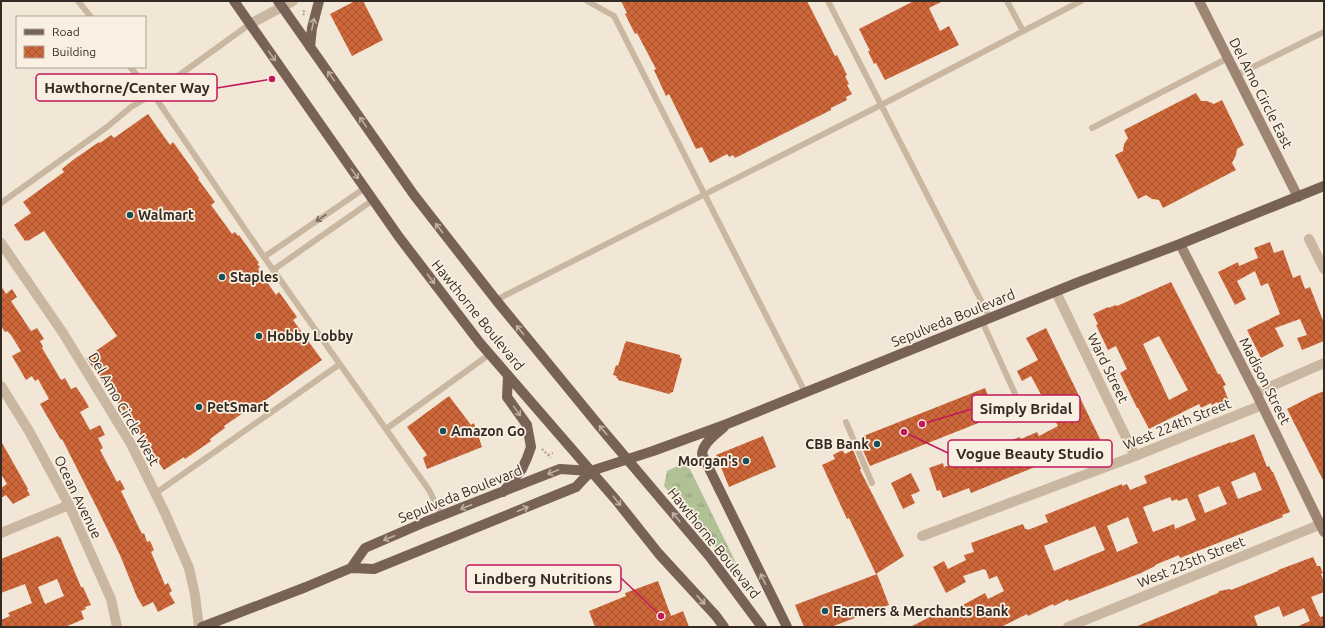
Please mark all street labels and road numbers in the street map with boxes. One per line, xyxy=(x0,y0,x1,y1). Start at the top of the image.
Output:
street label: Del Amo Circle East xyxy=(1226,35,1296,151)
street label: Hawthorne Boulevard xyxy=(428,256,528,374)
street label: Sepulveda Boulevard xyxy=(889,286,1017,350)
street label: Ward Street xyxy=(1084,330,1132,406)
street label: Madison Street xyxy=(1236,335,1294,428)
street label: Del Amo Circle West xyxy=(85,350,163,469)
street label: West 224th Street xyxy=(1121,395,1234,453)
street label: Ocean Avenue xyxy=(51,453,105,541)
street label: Sepulveda Boulevard xyxy=(396,462,524,526)
street label: Hawthorne Boulevard xyxy=(664,484,764,602)
street label: West 225th Street xyxy=(1135,533,1248,591)

